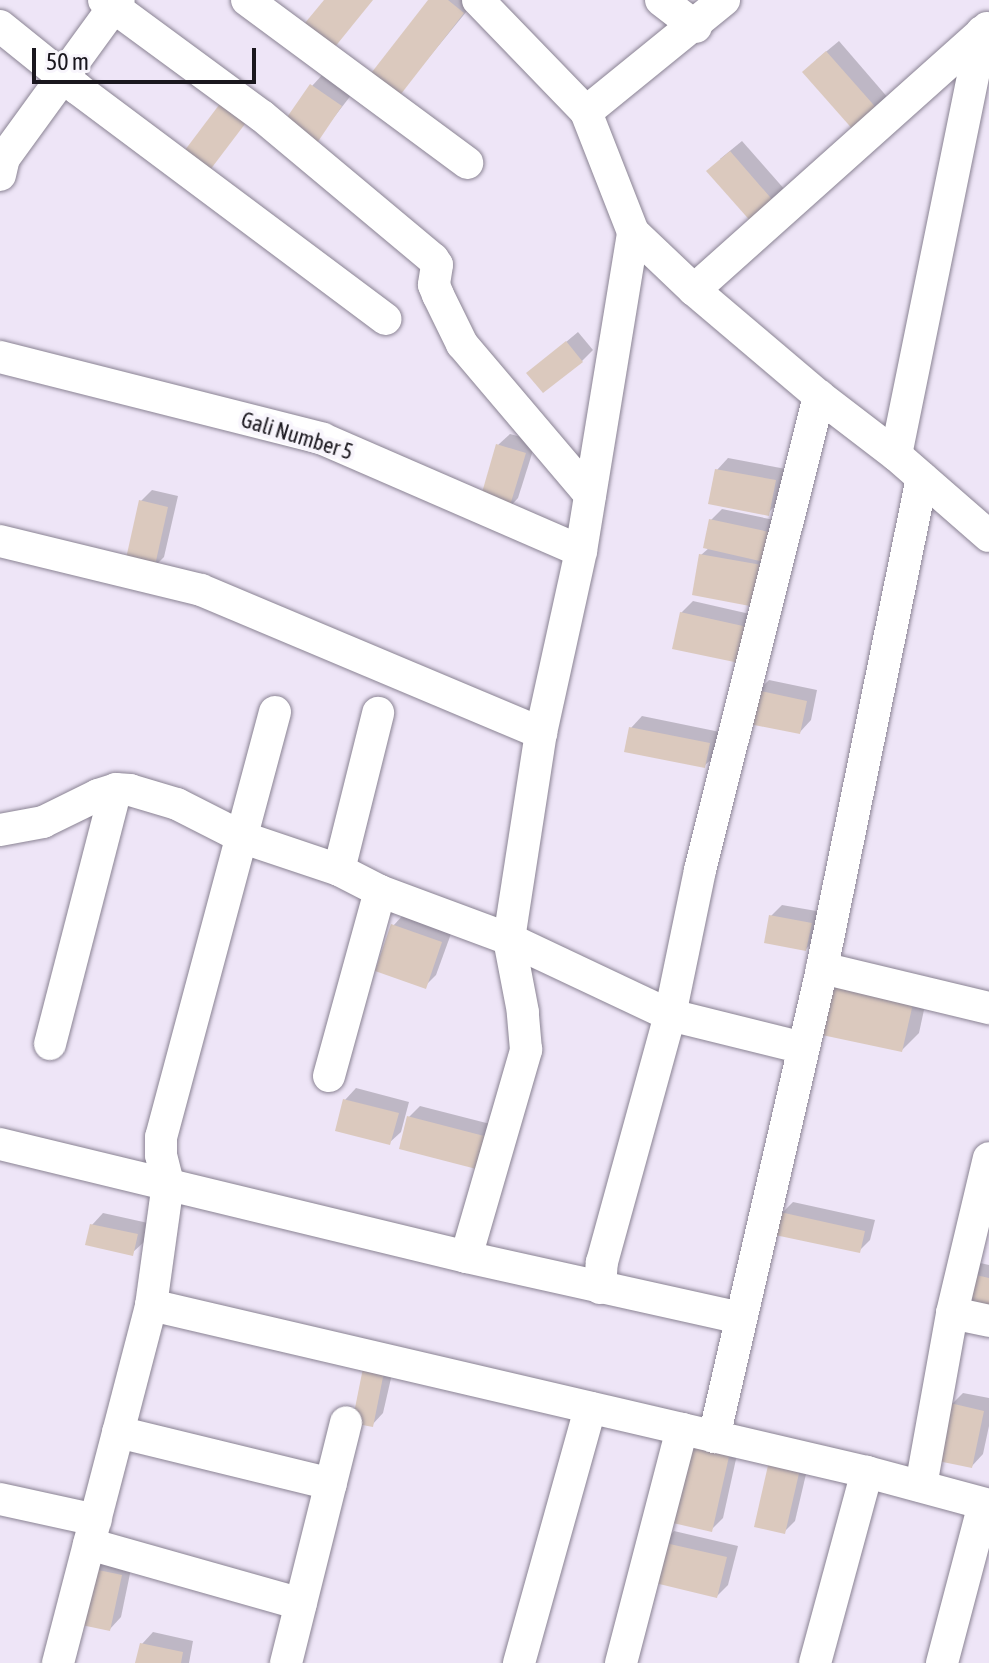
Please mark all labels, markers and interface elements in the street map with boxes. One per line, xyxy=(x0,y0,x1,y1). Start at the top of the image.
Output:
scale bar xyxy=(36,32,260,82)
text: 50 m xyxy=(46,48,89,75)
street label: Gali Number 5 xyxy=(238,406,356,466)

